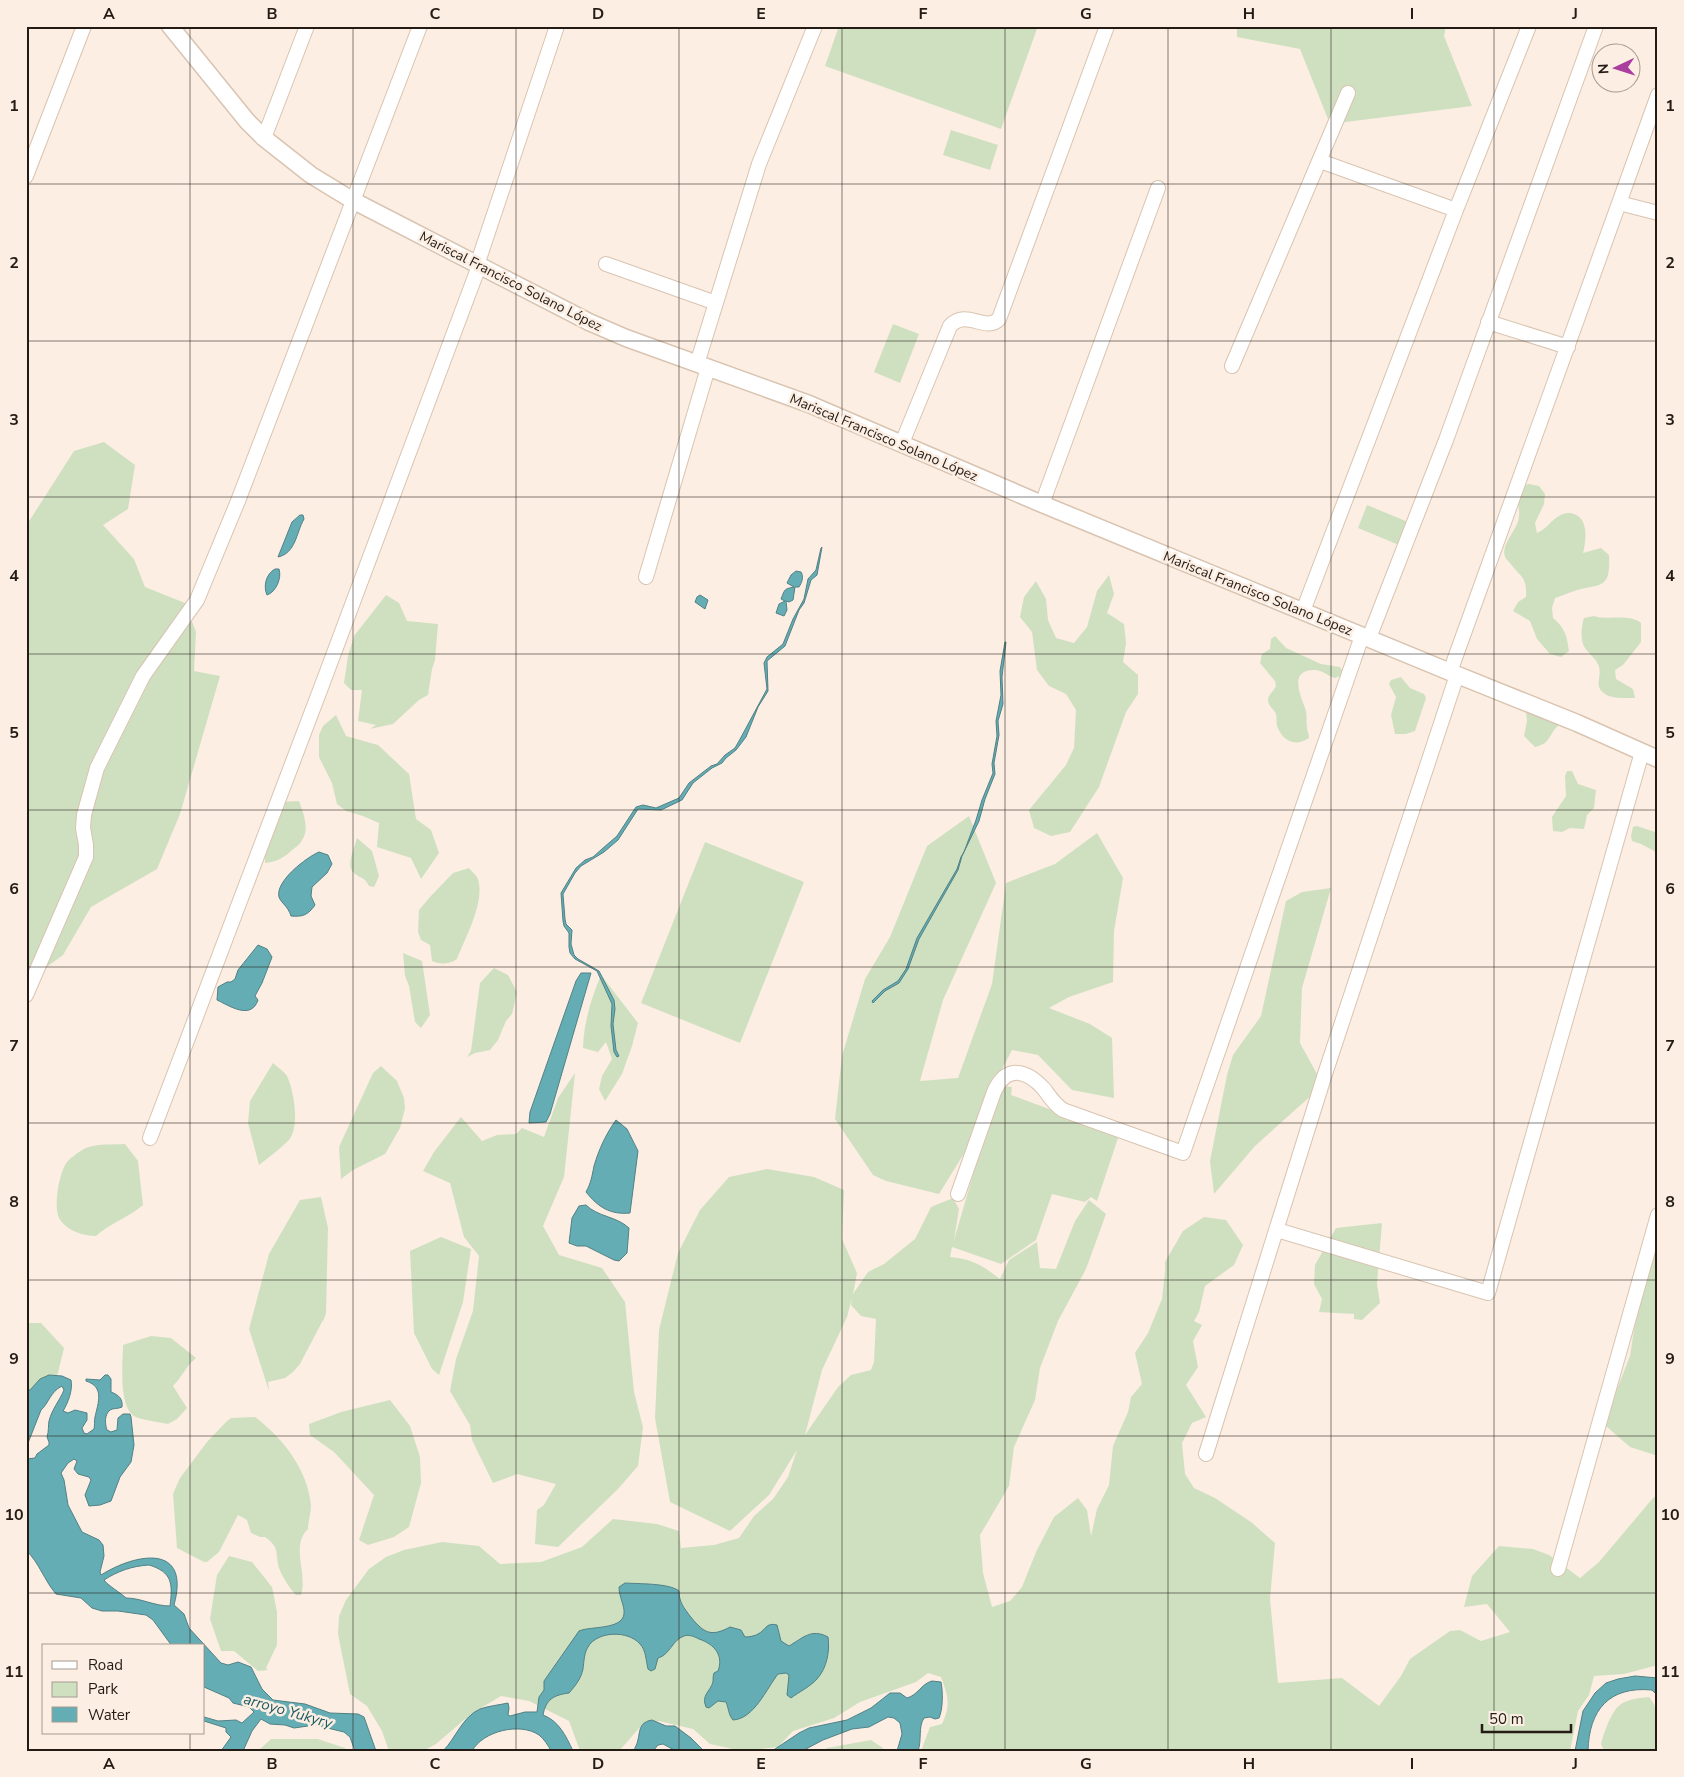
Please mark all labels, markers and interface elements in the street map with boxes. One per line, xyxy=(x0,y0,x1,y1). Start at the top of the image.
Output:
text: A xyxy=(103,3,115,25)
text: B xyxy=(266,3,278,25)
text: C xyxy=(430,3,441,25)
text: D xyxy=(592,3,604,25)
text: E xyxy=(756,3,766,25)
text: F xyxy=(919,3,928,25)
text: G xyxy=(1080,3,1092,25)
text: H xyxy=(1243,3,1255,25)
text: I xyxy=(1410,3,1414,25)
text: J xyxy=(1571,3,1578,25)
north arrow xyxy=(1592,42,1642,92)
text: N xyxy=(1594,63,1613,75)
text: 1 xyxy=(9,95,19,117)
text: 1 xyxy=(1665,95,1675,117)
street label: Mariscal Francisco Solano López xyxy=(416,227,606,336)
text: 2 xyxy=(9,252,19,274)
text: 2 xyxy=(1665,252,1675,274)
street label: Mariscal Francisco Solano López xyxy=(787,389,981,486)
text: 3 xyxy=(9,409,19,431)
text: 3 xyxy=(1665,409,1675,431)
street label: Mariscal Francisco Solano López xyxy=(1160,547,1356,640)
text: 4 xyxy=(9,565,19,587)
text: 4 xyxy=(1665,565,1675,587)
text: 5 xyxy=(9,722,19,744)
text: 5 xyxy=(1665,722,1675,744)
text: 6 xyxy=(9,878,19,900)
text: 6 xyxy=(1665,878,1675,900)
text: 7 xyxy=(9,1035,19,1057)
text: 7 xyxy=(1665,1035,1675,1057)
text: 8 xyxy=(9,1191,19,1213)
text: 8 xyxy=(1665,1191,1675,1213)
text: 9 xyxy=(9,1348,19,1370)
text: 9 xyxy=(1665,1348,1675,1370)
text: 10 xyxy=(4,1504,24,1526)
text: 10 xyxy=(1660,1504,1680,1526)
legend xyxy=(42,1644,205,1734)
text: Road xyxy=(88,1655,123,1675)
text: 11 xyxy=(4,1661,24,1683)
text: 11 xyxy=(1660,1661,1680,1683)
text: Park xyxy=(88,1679,118,1699)
water label: arroyo Yukyry xyxy=(241,1689,336,1734)
scale bar xyxy=(1482,1702,1570,1734)
text: Water xyxy=(88,1705,131,1725)
text: 50 m xyxy=(1489,1709,1524,1729)
text: A xyxy=(103,1753,115,1775)
text: B xyxy=(266,1753,278,1775)
text: C xyxy=(430,1753,441,1775)
text: D xyxy=(592,1753,604,1775)
text: E xyxy=(756,1753,766,1775)
text: F xyxy=(919,1753,928,1775)
text: G xyxy=(1080,1753,1092,1775)
text: H xyxy=(1243,1753,1255,1775)
text: I xyxy=(1410,1753,1414,1775)
text: J xyxy=(1571,1753,1578,1775)

